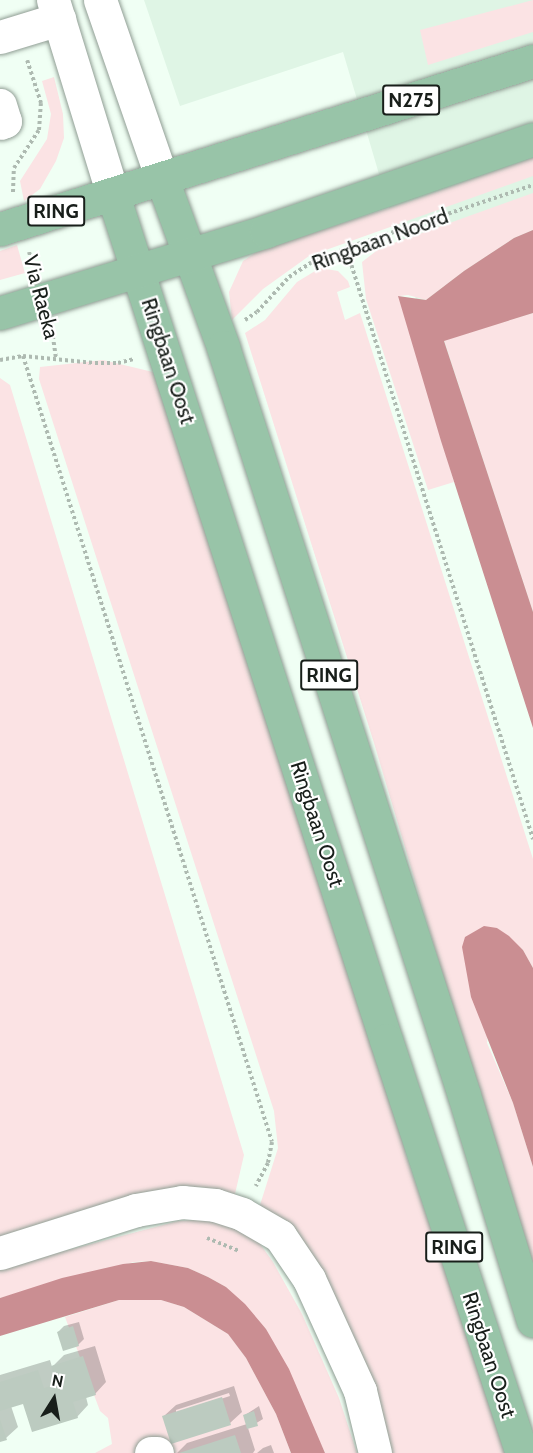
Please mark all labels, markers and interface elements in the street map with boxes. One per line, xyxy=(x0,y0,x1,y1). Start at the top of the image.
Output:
road number: N275 xyxy=(381,83,441,117)
road number: RING xyxy=(26,194,86,228)
street label: Ringbaan Noord xyxy=(308,204,452,276)
street label: Via Raeka xyxy=(18,252,64,342)
street label: Ringbaan Oost xyxy=(136,295,200,427)
road number: RING xyxy=(299,658,359,692)
street label: Ringbaan Oost xyxy=(285,758,349,890)
road number: RING xyxy=(424,1230,484,1264)
street label: Ringbaan Oost xyxy=(457,1289,521,1421)
north arrow xyxy=(24,1369,84,1429)
text: N xyxy=(50,1370,65,1391)

